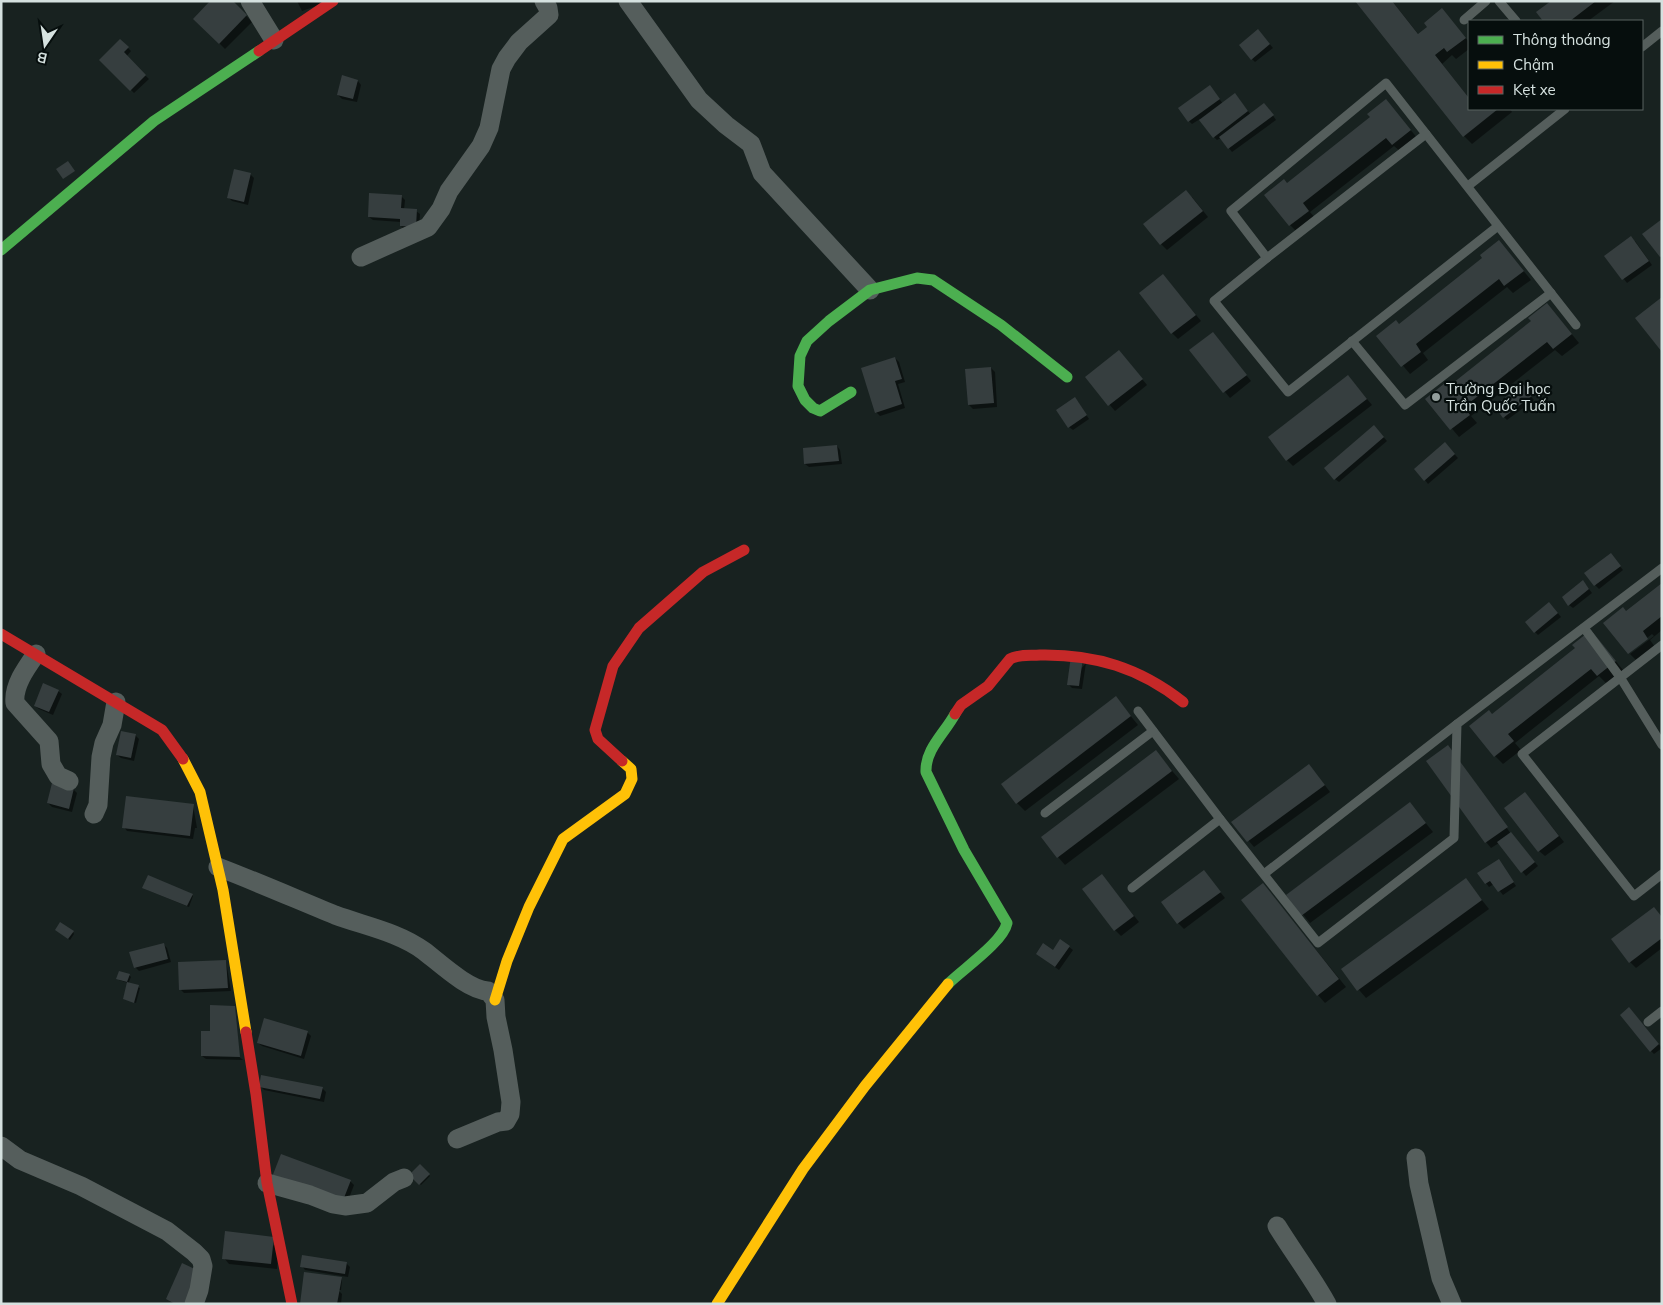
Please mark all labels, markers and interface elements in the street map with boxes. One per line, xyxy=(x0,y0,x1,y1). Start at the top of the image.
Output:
north arrow xyxy=(20,20,70,70)
legend xyxy=(1468,20,1643,110)
text: Thông thoáng xyxy=(1513,30,1611,49)
text: B xyxy=(35,48,49,68)
text: Chậm xyxy=(1513,55,1554,74)
text: Kẹt xe xyxy=(1513,80,1556,99)
place label: Trường Đại học Trần Quốc Tuấn xyxy=(1446,379,1556,415)
marker: Trường Đại học Trần Quốc Tuấn xyxy=(1430,391,1442,403)

